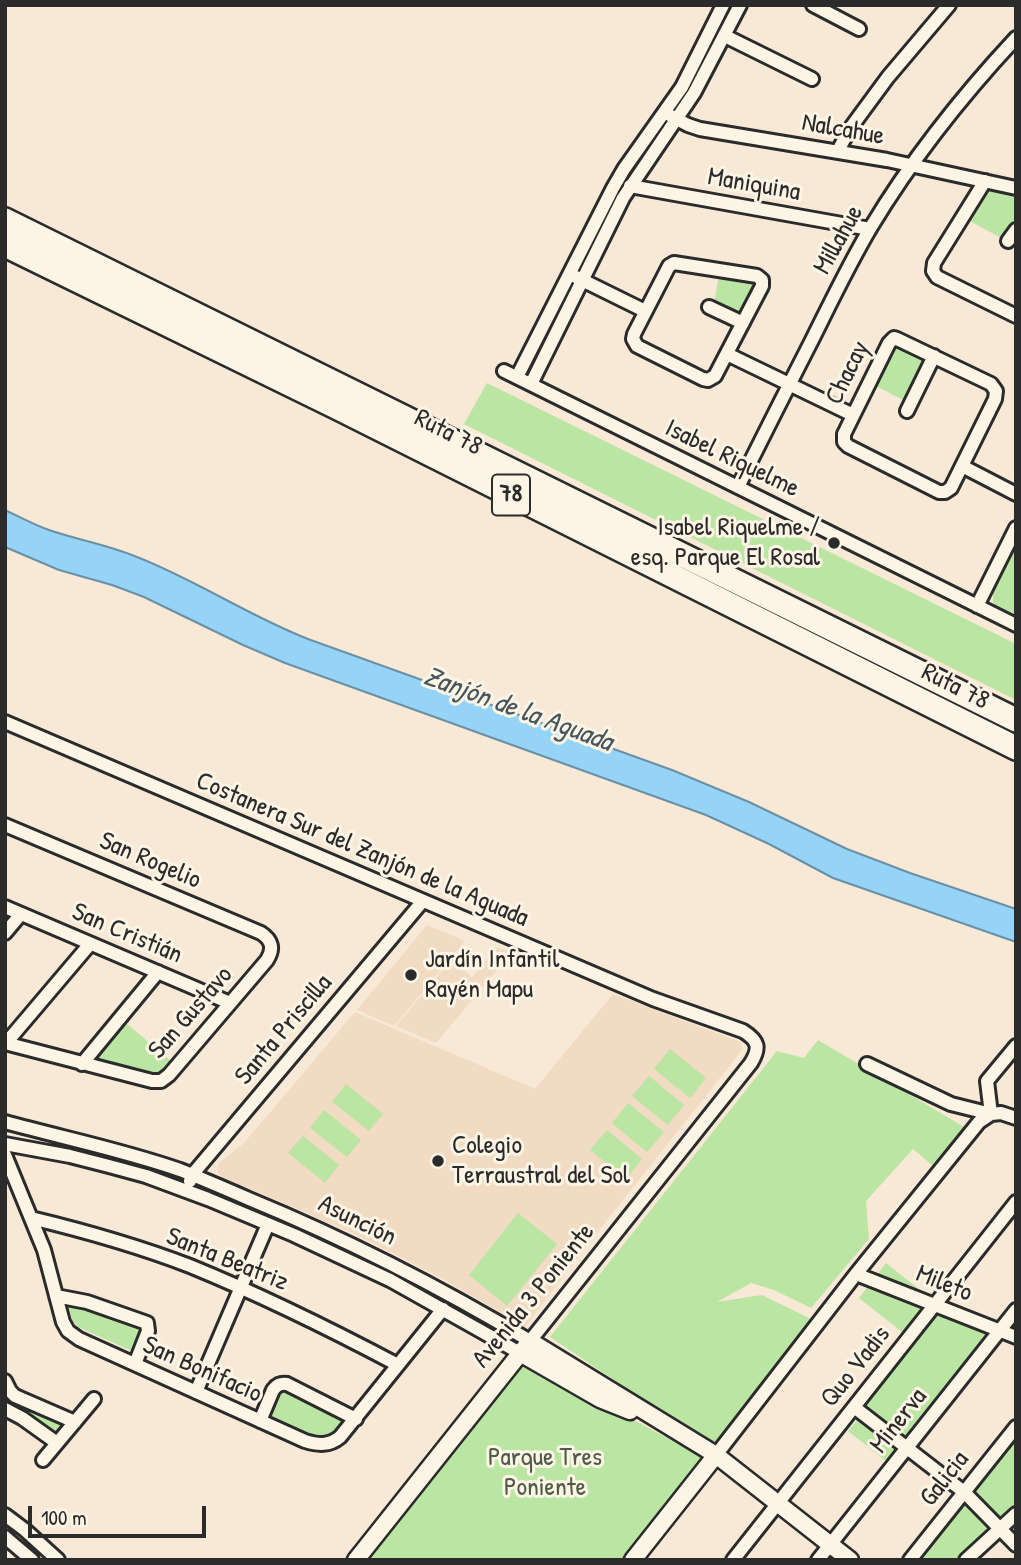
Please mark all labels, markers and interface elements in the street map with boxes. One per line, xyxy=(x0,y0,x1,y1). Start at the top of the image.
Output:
street label: Nalcahue xyxy=(799,107,887,153)
street label: Maniquina xyxy=(705,162,803,208)
street label: Millahue xyxy=(807,200,871,280)
street label: Chacay xyxy=(819,336,877,410)
street label: Ruta 78 xyxy=(409,403,487,463)
street label: Isabel Riquelme xyxy=(660,413,804,505)
road number: 78 xyxy=(492,474,530,516)
place label: Isabel Riquelme / esq. Parque El Rosal xyxy=(631,512,820,574)
marker: Isabel Riquelme / esq. Parque El Rosal xyxy=(826,535,842,551)
street label: Ruta 78 xyxy=(916,657,994,717)
water label: Zanjón de la Aguada xyxy=(419,660,617,760)
street label: Costanera Sur del Zanjón de la Aguada xyxy=(191,766,533,934)
street label: San Rogelio xyxy=(95,826,205,896)
street label: San Cristián xyxy=(67,897,187,971)
place label: Jardín Infantil Rayén Mapu xyxy=(425,944,559,1006)
street label: San Gustavo xyxy=(142,960,240,1066)
marker: Jardín Infantil Rayén Mapu xyxy=(403,967,419,983)
street label: Santa Priscilla xyxy=(229,968,339,1092)
place label: Colegio Terraustral del Sol xyxy=(452,1130,630,1192)
marker: Colegio Terraustral del Sol xyxy=(430,1153,446,1169)
street label: Asunción xyxy=(313,1189,401,1253)
street label: Avenida 3 Poniente xyxy=(466,1217,602,1375)
street label: Santa Beatriz xyxy=(162,1221,292,1299)
street label: Mileto xyxy=(911,1259,977,1309)
street label: Quo Vadis xyxy=(815,1320,897,1414)
street label: San Bonifacio xyxy=(138,1330,266,1410)
street label: Minerva xyxy=(864,1382,934,1460)
park label: Parque Tres Poniente xyxy=(488,1442,602,1504)
street label: Galicia xyxy=(914,1445,976,1513)
scale bar xyxy=(32,1492,210,1536)
text: 100 m xyxy=(41,1503,87,1532)

